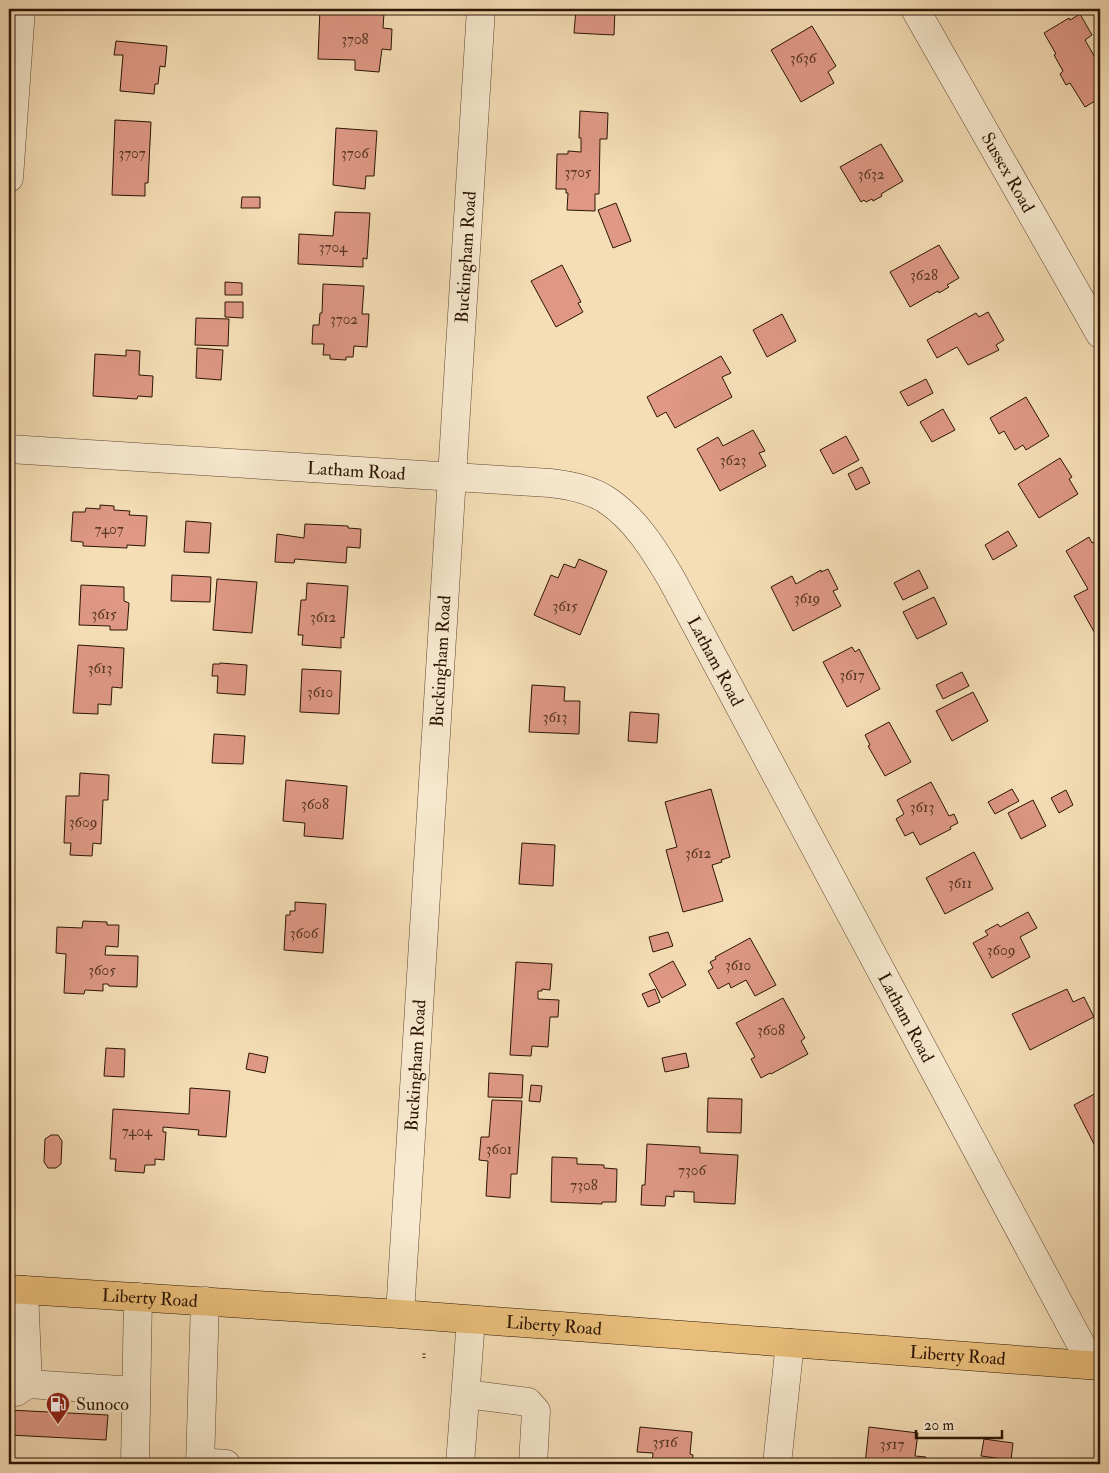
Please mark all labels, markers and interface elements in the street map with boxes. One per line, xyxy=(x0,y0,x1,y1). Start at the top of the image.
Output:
house number: 3708 xyxy=(341,30,369,49)
house number: 3636 xyxy=(790,49,818,68)
street label: Sussex Road xyxy=(976,128,1040,217)
house number: 3707 xyxy=(118,144,146,163)
house number: 3706 xyxy=(341,144,370,163)
house number: 3705 xyxy=(565,163,592,182)
house number: 3632 xyxy=(858,165,885,184)
street label: Buckingham Road xyxy=(451,190,482,324)
house number: 3704 xyxy=(319,238,348,257)
house number: 3628 xyxy=(910,266,938,285)
house number: 3702 xyxy=(330,310,358,329)
house number: 3623 xyxy=(720,451,746,470)
street label: Latham Road xyxy=(306,457,406,486)
house number: 7407 xyxy=(94,520,124,539)
house number: 3619 xyxy=(794,589,820,608)
street label: Buckingham Road xyxy=(425,594,457,728)
house number: 3615 xyxy=(552,597,578,616)
house number: 3615 xyxy=(91,605,117,624)
house number: 3612 xyxy=(310,608,337,627)
street label: Latham Road xyxy=(682,613,748,710)
house number: 3613 xyxy=(88,659,112,678)
house number: 3617 xyxy=(839,666,865,685)
house number: 3610 xyxy=(307,683,333,702)
house number: 3613 xyxy=(543,708,567,727)
house number: 3608 xyxy=(301,795,329,814)
house number: 3613 xyxy=(910,798,934,817)
house number: 3609 xyxy=(69,813,97,832)
house number: 3612 xyxy=(685,844,712,863)
house number: 3611 xyxy=(948,874,972,893)
house number: 3606 xyxy=(290,924,320,943)
house number: 3609 xyxy=(987,941,1015,960)
house number: 3610 xyxy=(725,956,751,975)
house number: 3605 xyxy=(88,961,116,980)
street label: Latham Road xyxy=(872,969,939,1067)
street label: Buckingham Road xyxy=(400,999,432,1132)
house number: 3608 xyxy=(757,1021,785,1040)
house number: 7404 xyxy=(122,1122,153,1141)
house number: 3601 xyxy=(486,1140,512,1159)
house number: 7306 xyxy=(678,1161,707,1180)
house number: 7308 xyxy=(570,1176,598,1195)
street label: Liberty Road xyxy=(101,1284,198,1313)
street label: Liberty Road xyxy=(505,1311,603,1341)
street label: Liberty Road xyxy=(909,1341,1007,1371)
fuel station icon: Sunoco xyxy=(45,1391,71,1425)
place label: Sunoco xyxy=(76,1393,129,1416)
scale bar xyxy=(916,1408,1003,1440)
text: 20 m xyxy=(924,1416,954,1435)
house number: 3516 xyxy=(652,1433,679,1452)
house number: 3517 xyxy=(880,1435,904,1454)

